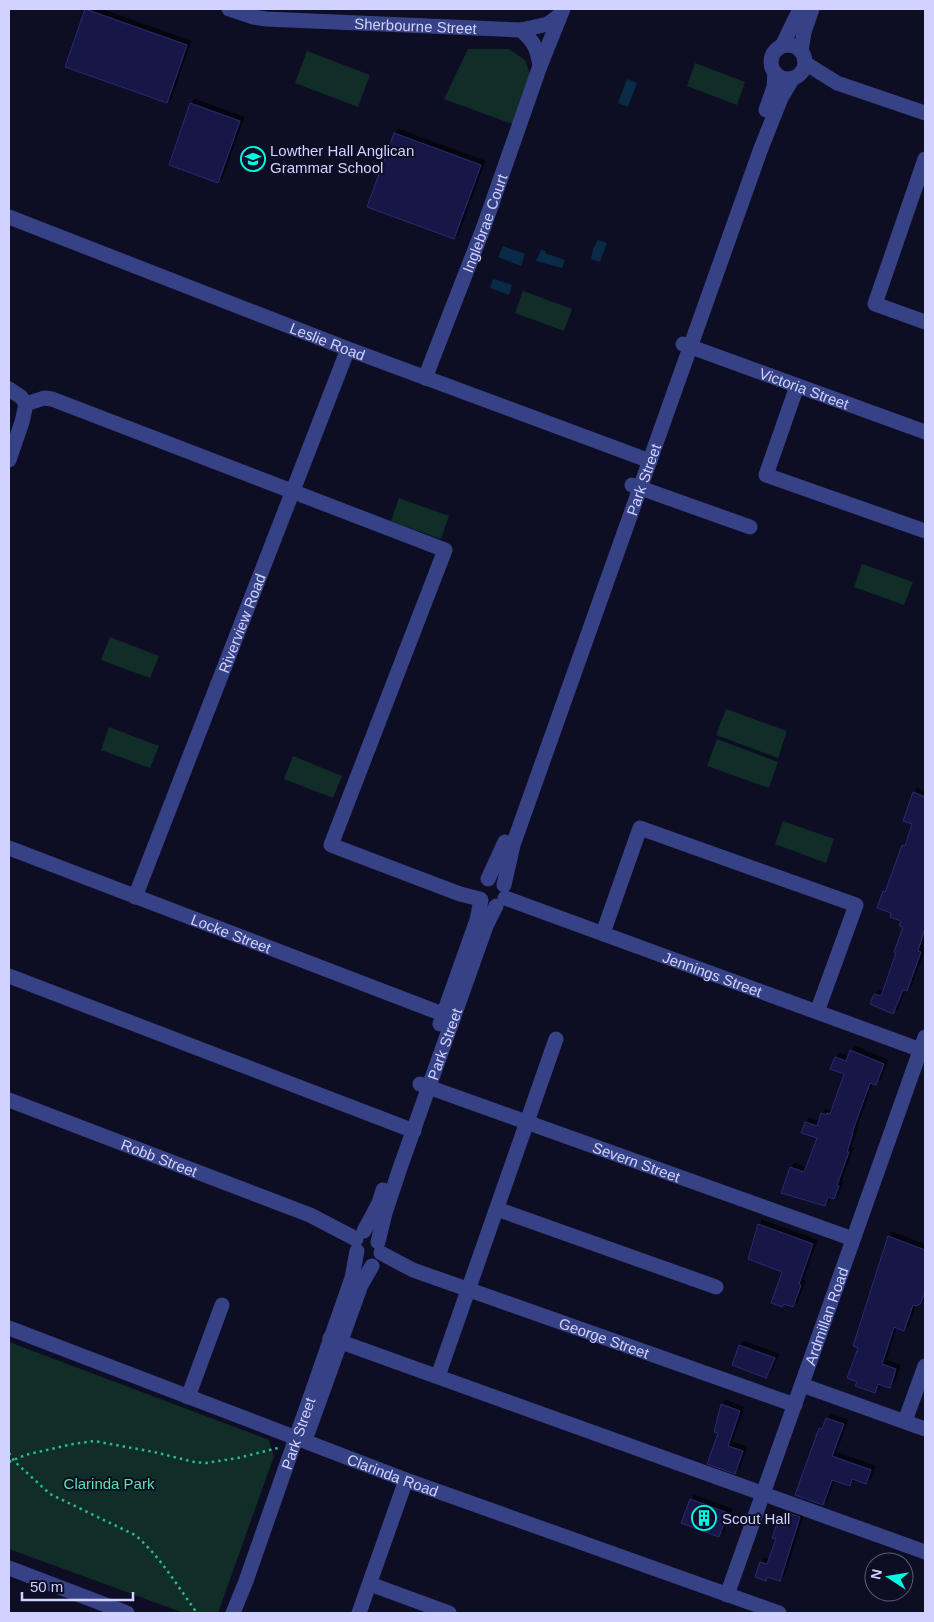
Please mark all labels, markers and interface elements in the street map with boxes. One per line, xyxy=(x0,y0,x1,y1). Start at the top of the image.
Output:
street label: Sherbourne Street xyxy=(354,14,478,37)
place label: Lowther Hall Anglican Grammar School xyxy=(270,142,414,176)
school or university icon: Lowther Hall Anglican Grammar School xyxy=(240,146,266,172)
street label: Inglebrae Court xyxy=(459,171,510,275)
street label: Leslie Road xyxy=(288,319,368,363)
street label: Victoria Street xyxy=(757,364,852,412)
street label: Park Street xyxy=(623,440,664,518)
street label: Riverview Road xyxy=(215,571,268,675)
street label: Locke Street xyxy=(189,910,274,956)
street label: Jennings Street xyxy=(661,948,765,1000)
street label: Park Street xyxy=(424,1005,465,1082)
street label: Robb Street xyxy=(119,1135,201,1180)
street label: Severn Street xyxy=(590,1138,683,1185)
street label: Ardmillan Road xyxy=(801,1265,851,1367)
street label: George Street xyxy=(557,1314,652,1362)
street label: Park Street xyxy=(277,1394,318,1472)
street label: Clarinda Road xyxy=(345,1450,441,1499)
park label: Clarinda Park xyxy=(64,1475,155,1492)
building icon: Scout Hall xyxy=(691,1505,717,1531)
place label: Scout Hall xyxy=(722,1510,790,1527)
north arrow xyxy=(864,1552,914,1602)
text: N xyxy=(867,1568,885,1581)
scale bar xyxy=(22,1570,134,1602)
text: 50 m xyxy=(30,1578,63,1595)

